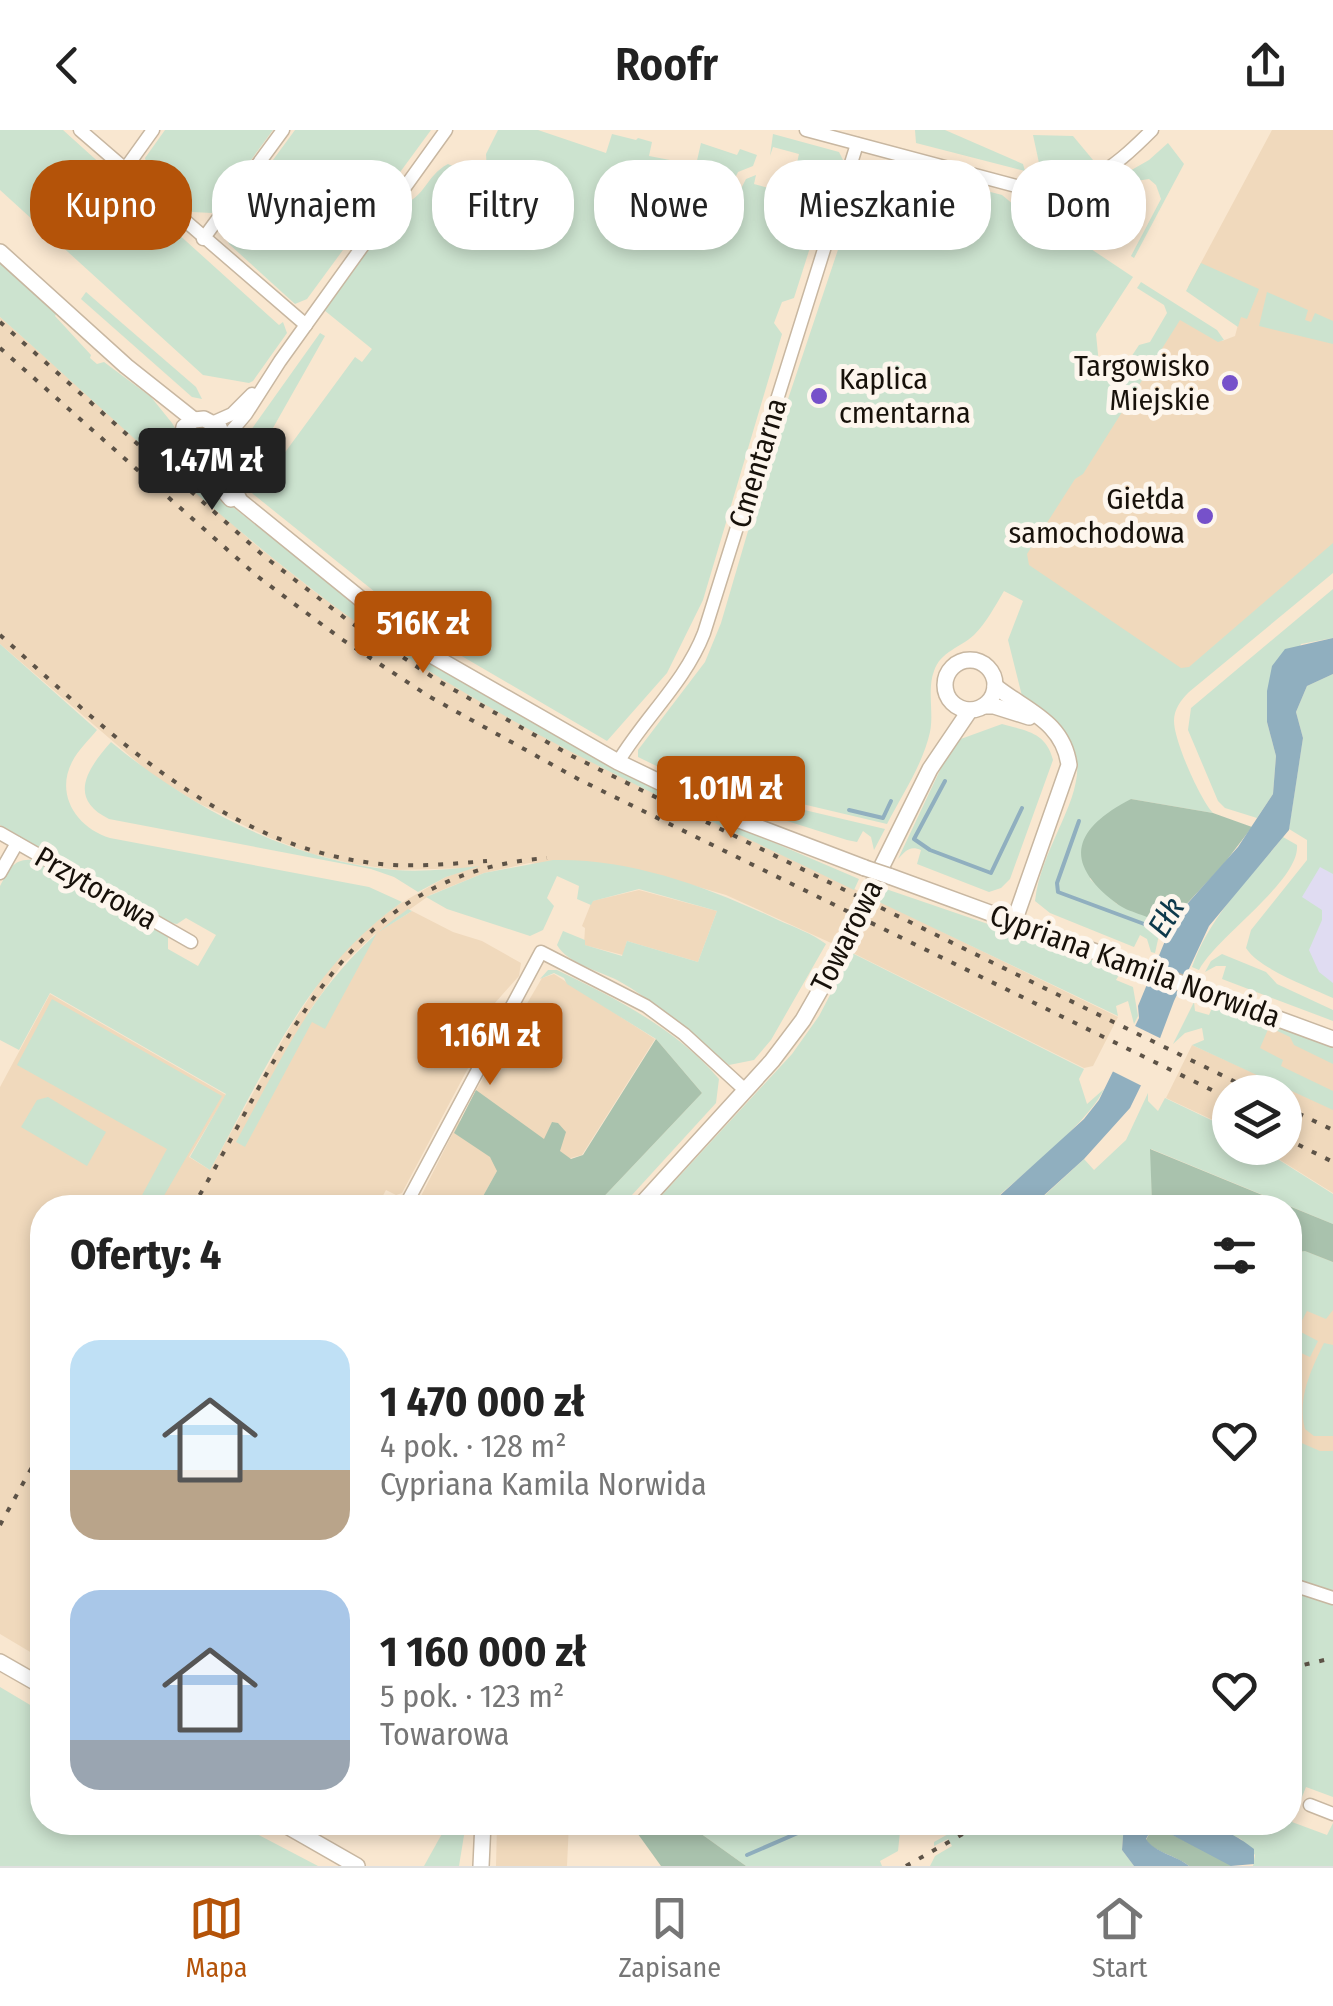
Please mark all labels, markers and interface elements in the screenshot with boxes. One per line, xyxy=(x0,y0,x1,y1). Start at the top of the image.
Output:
icon: back xyxy=(40,38,95,93)
text: Roofr xyxy=(615,38,718,92)
icon: share xyxy=(1238,38,1293,93)
chip: Kupno xyxy=(30,160,192,250)
chip: Wynajem xyxy=(212,160,412,250)
chip: Filtry xyxy=(432,160,574,250)
chip: Nowe xyxy=(594,160,744,250)
chip: Mieszkanie xyxy=(764,160,991,250)
chip: Dom xyxy=(1011,160,1146,250)
place label: Targowisko Miejskie xyxy=(1074,348,1210,418)
place label: Kaplica cmentarna xyxy=(839,361,971,431)
marker: Targowisko Miejskie xyxy=(1219,372,1241,394)
marker: Kaplica cmentarna xyxy=(808,385,830,407)
street label: Cmentarna xyxy=(721,394,795,532)
pin: 1.47M zł xyxy=(109,428,315,513)
text: 1.47M zł xyxy=(161,441,263,479)
place label: Giełda samochodowa xyxy=(1009,481,1185,551)
marker: Giełda samochodowa xyxy=(1194,505,1216,527)
pin: 516K zł xyxy=(331,591,515,676)
text: 516K zł xyxy=(376,604,470,642)
pin: 1.01M zł xyxy=(628,756,834,841)
text: 1.01M zł xyxy=(679,769,783,807)
street label: Przytorowa xyxy=(29,839,163,937)
street label: Towarowa xyxy=(803,874,891,998)
water label: Ełk xyxy=(1140,890,1192,944)
street label: Cypriana Kamila Norwida xyxy=(985,897,1285,1035)
pin: 1.16M zł xyxy=(387,1003,593,1088)
text: 1.16M zł xyxy=(439,1016,541,1054)
map controls xyxy=(1212,1075,1302,1165)
button: layers xyxy=(1212,1075,1302,1165)
icon: filters xyxy=(1207,1228,1262,1283)
text: Oferty: 4 xyxy=(70,1230,221,1280)
text: 1 470 000 zł xyxy=(380,1377,585,1427)
icon: home xyxy=(150,1380,270,1500)
icon: heart xyxy=(1207,1413,1262,1468)
text: 4 pok. · 128 m² xyxy=(380,1427,567,1465)
text: Cypriana Kamila Norwida xyxy=(380,1465,707,1503)
text: 1 160 000 zł xyxy=(380,1627,586,1677)
icon: home xyxy=(150,1630,270,1750)
icon: heart xyxy=(1207,1663,1262,1718)
text: 5 pok. · 123 m² xyxy=(380,1677,564,1715)
text: Towarowa xyxy=(380,1715,509,1753)
tab: Mapa xyxy=(185,1891,247,1984)
tab: Zapisane xyxy=(618,1891,721,1984)
tab: Start xyxy=(1092,1891,1148,1984)

